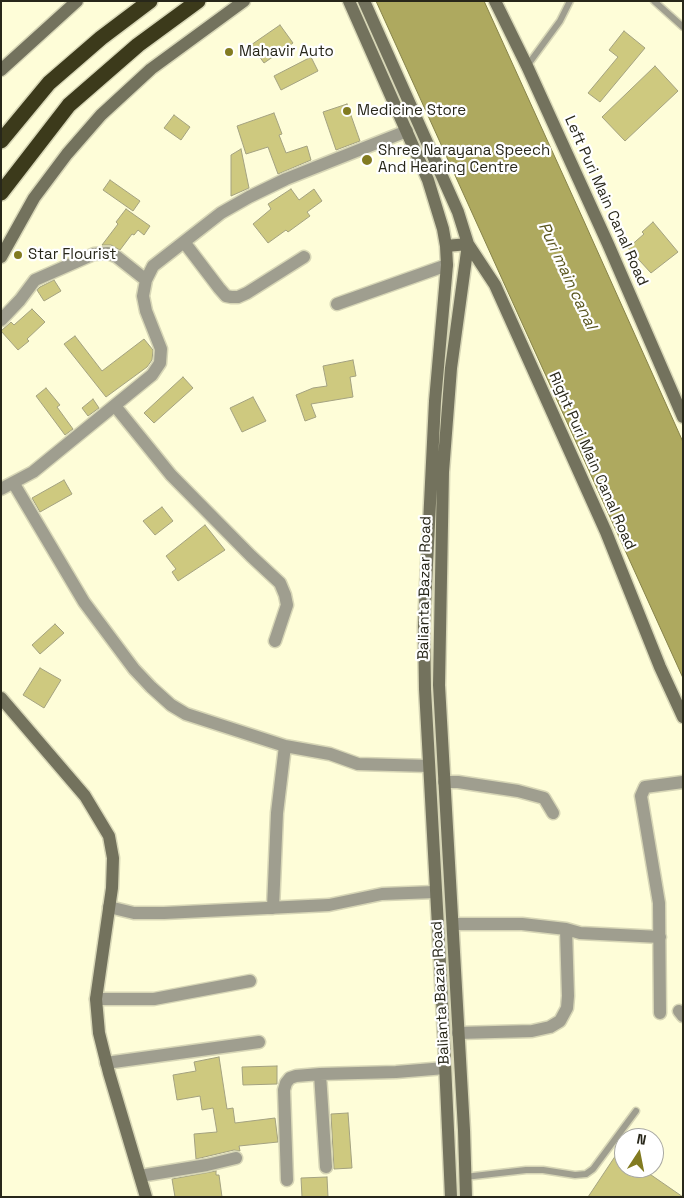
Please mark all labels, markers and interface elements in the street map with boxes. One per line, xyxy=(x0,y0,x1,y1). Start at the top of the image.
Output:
place label: Mahavir Auto xyxy=(239,43,334,61)
marker: Mahavir Auto xyxy=(223,46,235,58)
place label: Medicine Store xyxy=(357,102,466,120)
marker: Medicine Store xyxy=(341,105,353,117)
street label: Left Puri Main Canal Road xyxy=(560,113,652,289)
place label: Shree Narayana Speech And Hearing Centre xyxy=(378,142,550,177)
marker: Shree Narayana Speech And Hearing Centre xyxy=(360,153,374,167)
water label: Puri main canal xyxy=(534,219,600,333)
place label: Star Flourist xyxy=(28,246,116,264)
marker: Star Flourist xyxy=(12,249,24,261)
street label: Right Puri Main Canal Road xyxy=(545,369,639,553)
street label: Balianta Bazar Road xyxy=(415,516,435,660)
street label: Balianta Bazar Road xyxy=(428,921,454,1065)
north arrow xyxy=(614,1128,664,1178)
text: N xyxy=(635,1130,648,1149)

